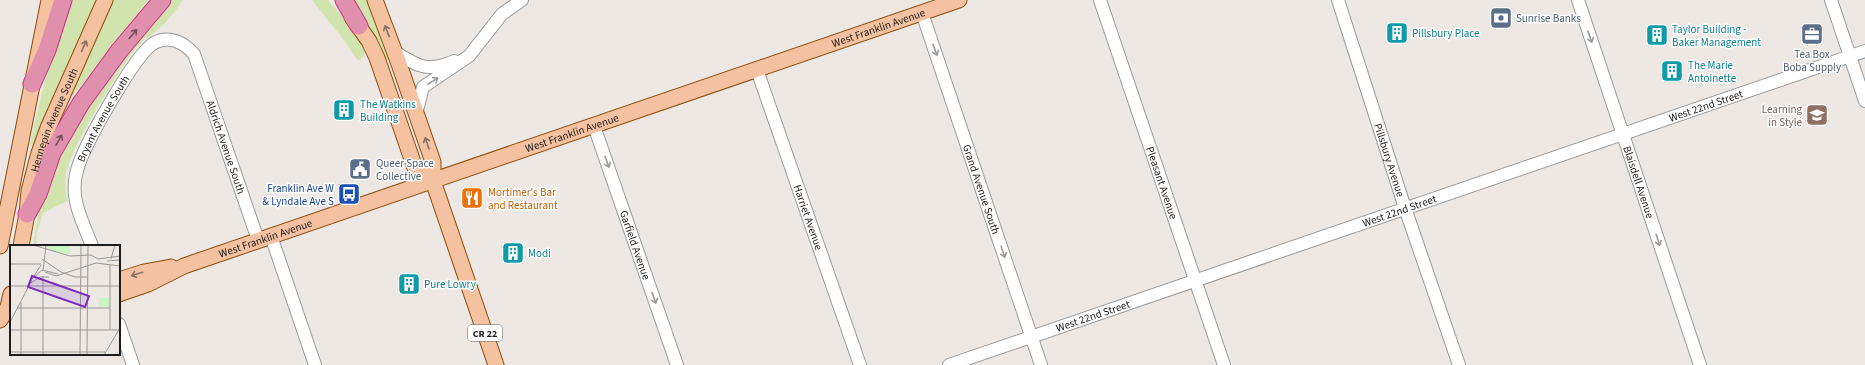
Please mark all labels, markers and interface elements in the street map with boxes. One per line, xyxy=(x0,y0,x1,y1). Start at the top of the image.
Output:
street label: West Franklin Avenue xyxy=(830,5,928,51)
bank icon: Sunrise Banks xyxy=(1488,5,1514,31)
place label: Sunrise Banks xyxy=(1516,11,1581,26)
building icon: Pillsbury Place xyxy=(1384,20,1410,46)
office icon: Tea Box Boba Supply xyxy=(1799,21,1825,47)
building icon: Taylor Building - Baker Management xyxy=(1644,22,1670,48)
place label: Taylor Building - Baker Management xyxy=(1672,22,1761,50)
one-way arrow xyxy=(382,25,390,37)
place label: Pillsbury Place xyxy=(1412,26,1480,41)
one-way arrow xyxy=(129,29,138,40)
one-way arrow xyxy=(1587,31,1595,43)
one-way arrow xyxy=(81,40,88,52)
one-way arrow xyxy=(931,43,939,55)
place label: Tea Box Boba Supply xyxy=(1783,47,1841,75)
building icon: The Marie Antoinette xyxy=(1659,58,1685,84)
place label: The Marie Antoinette xyxy=(1688,58,1737,86)
street label: Hennepin Avenue South xyxy=(27,66,82,174)
street label: Bryant Avenue South xyxy=(74,72,133,164)
one-way arrow xyxy=(427,76,438,85)
street label: West 22nd Street xyxy=(1667,86,1745,126)
building icon: The Watkins Building xyxy=(331,97,357,123)
place label: The Watkins Building xyxy=(360,97,416,125)
street label: Aldrich Avenue South xyxy=(202,98,249,196)
place label: Learning in Style xyxy=(1762,102,1803,130)
school or university icon: Learning in Style xyxy=(1804,102,1830,128)
street label: West Franklin Avenue xyxy=(523,110,621,156)
street label: Pillsbury Avenue xyxy=(1370,121,1408,199)
one-way arrow xyxy=(56,135,64,147)
one-way arrow xyxy=(422,138,430,150)
street label: Grand Avenue South xyxy=(959,142,1003,236)
street label: Blaisdell Avenue xyxy=(1619,144,1658,221)
street label: Pleasant Avenue xyxy=(1142,145,1181,222)
public building icon: Queer Space Collective xyxy=(347,156,373,182)
place label: Queer Space Collective xyxy=(376,156,434,184)
one-way arrow xyxy=(603,156,611,168)
place label: Franklin Ave W & Lyndale Ave S xyxy=(262,181,334,209)
bus stop icon: Franklin Ave W & Lyndale Ave S xyxy=(336,181,362,207)
street label: Harriet Avenue xyxy=(790,183,826,253)
restaurant icon: Mortimer's Bar and Restaurant xyxy=(459,185,485,211)
place label: Mortimer's Bar and Restaurant xyxy=(488,185,558,213)
street label: West 22nd Street xyxy=(1360,191,1439,231)
street label: Garfield Avenue xyxy=(616,208,654,282)
street label: West Franklin Avenue xyxy=(217,215,315,262)
one-way arrow xyxy=(1655,233,1662,246)
building icon: Modi xyxy=(500,240,526,266)
inset map xyxy=(10,245,120,355)
place label: Modi xyxy=(528,246,551,261)
one-way arrow xyxy=(1000,246,1008,258)
one-way arrow xyxy=(132,270,144,278)
building icon: Pure Lowry xyxy=(396,271,422,297)
place label: Pure Lowry xyxy=(424,277,476,292)
one-way arrow xyxy=(651,292,658,305)
street label: West 22nd Street xyxy=(1054,296,1132,336)
road number: CR 22 xyxy=(468,325,502,341)

